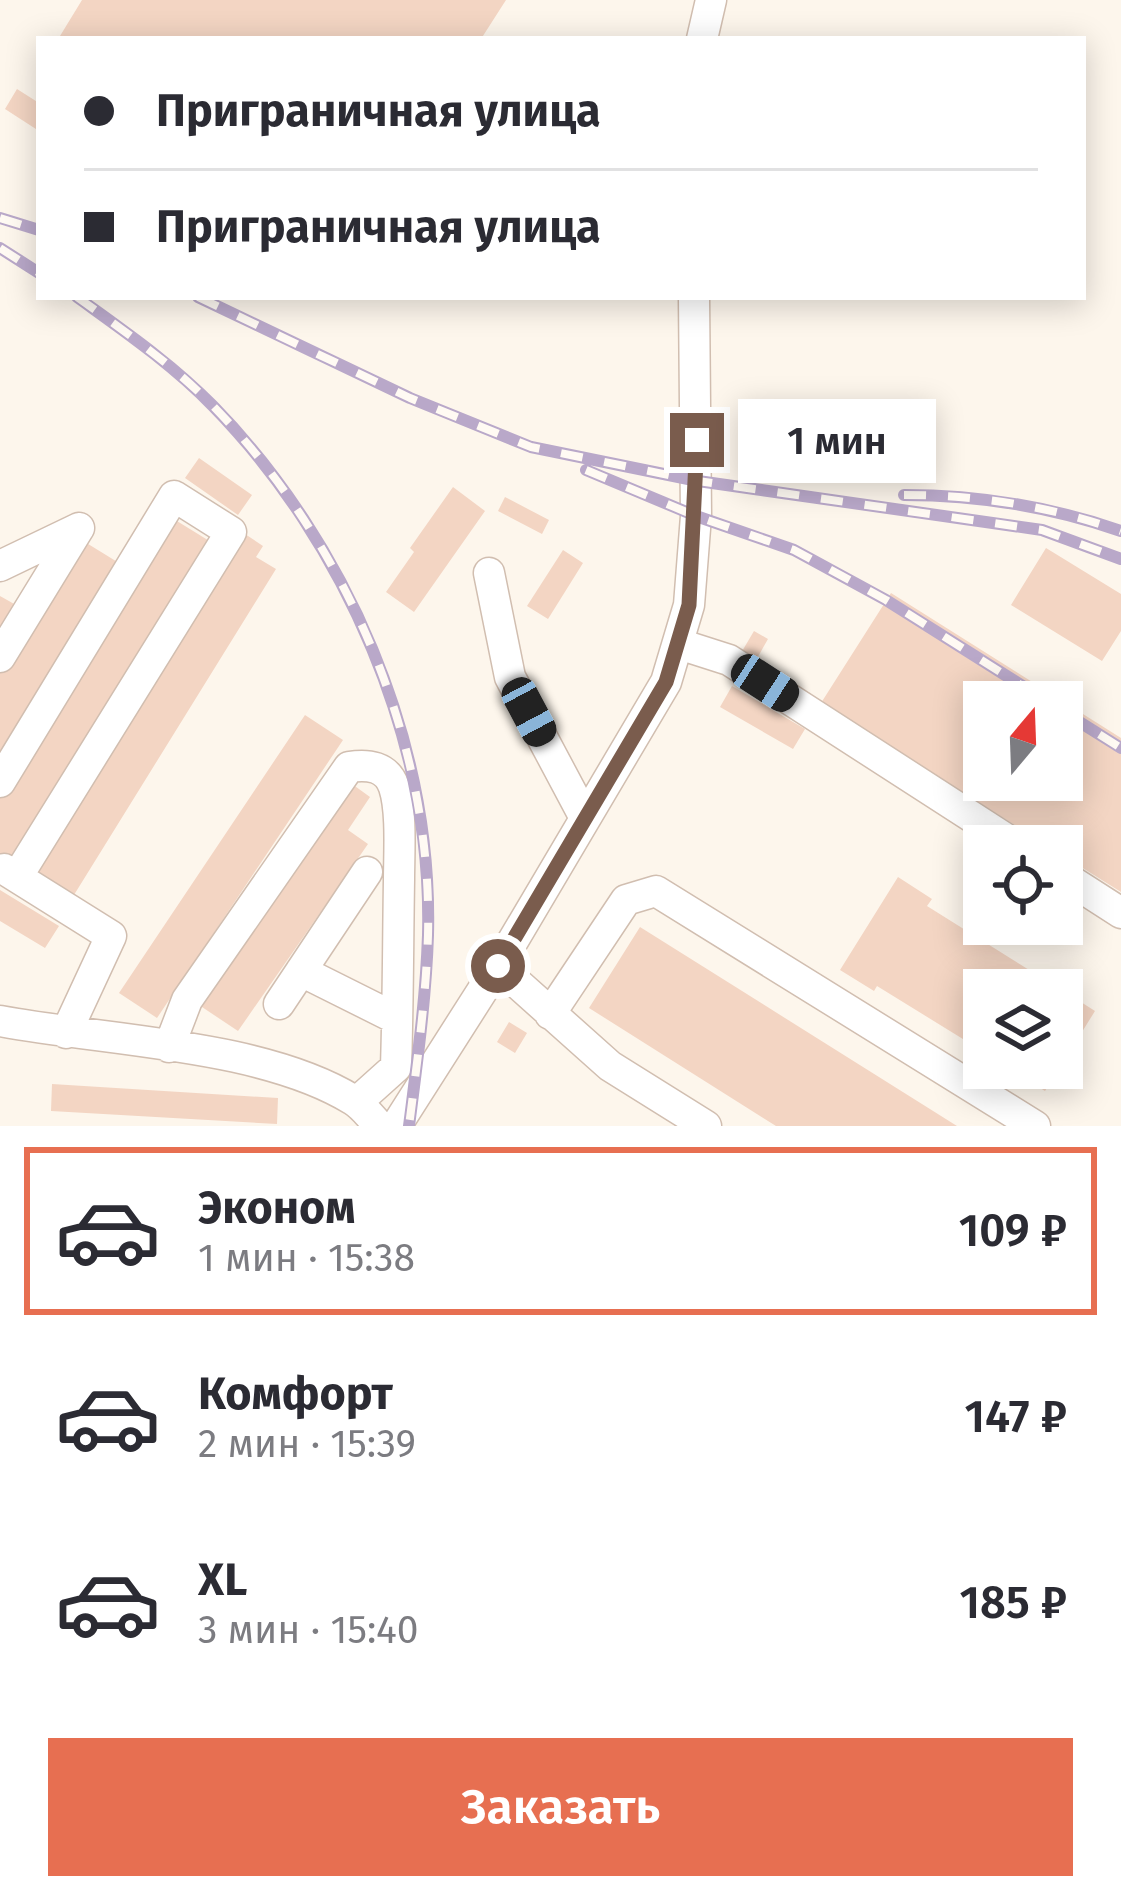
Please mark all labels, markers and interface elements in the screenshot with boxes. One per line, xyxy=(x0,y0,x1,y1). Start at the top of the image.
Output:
text: Приграничная улица xyxy=(156,84,601,138)
text: Приграничная улица xyxy=(156,200,601,254)
callout: 1 мин xyxy=(739,398,937,482)
route end xyxy=(670,413,724,467)
text: 1 мин xyxy=(787,418,887,464)
car xyxy=(725,648,805,718)
car xyxy=(496,672,562,752)
north arrow xyxy=(963,681,1083,801)
map controls xyxy=(963,681,1083,1089)
button: locate xyxy=(963,825,1083,945)
route start xyxy=(471,939,525,993)
button: layers xyxy=(963,969,1083,1089)
icon: car xyxy=(54,1177,162,1285)
text: Эконом xyxy=(198,1181,356,1235)
text: 109 ₽ xyxy=(959,1204,1067,1258)
text: 1 мин · 15:38 xyxy=(198,1235,415,1281)
icon: car xyxy=(54,1363,162,1471)
text: Комфорт xyxy=(198,1367,393,1421)
text: 147 ₽ xyxy=(964,1390,1067,1444)
text: 2 мин · 15:39 xyxy=(198,1421,416,1467)
icon: car xyxy=(54,1549,162,1657)
text: XL xyxy=(198,1553,247,1607)
text: 185 ₽ xyxy=(960,1576,1067,1630)
text: 3 мин · 15:40 xyxy=(198,1607,419,1653)
button: Заказать xyxy=(48,1738,1073,1876)

